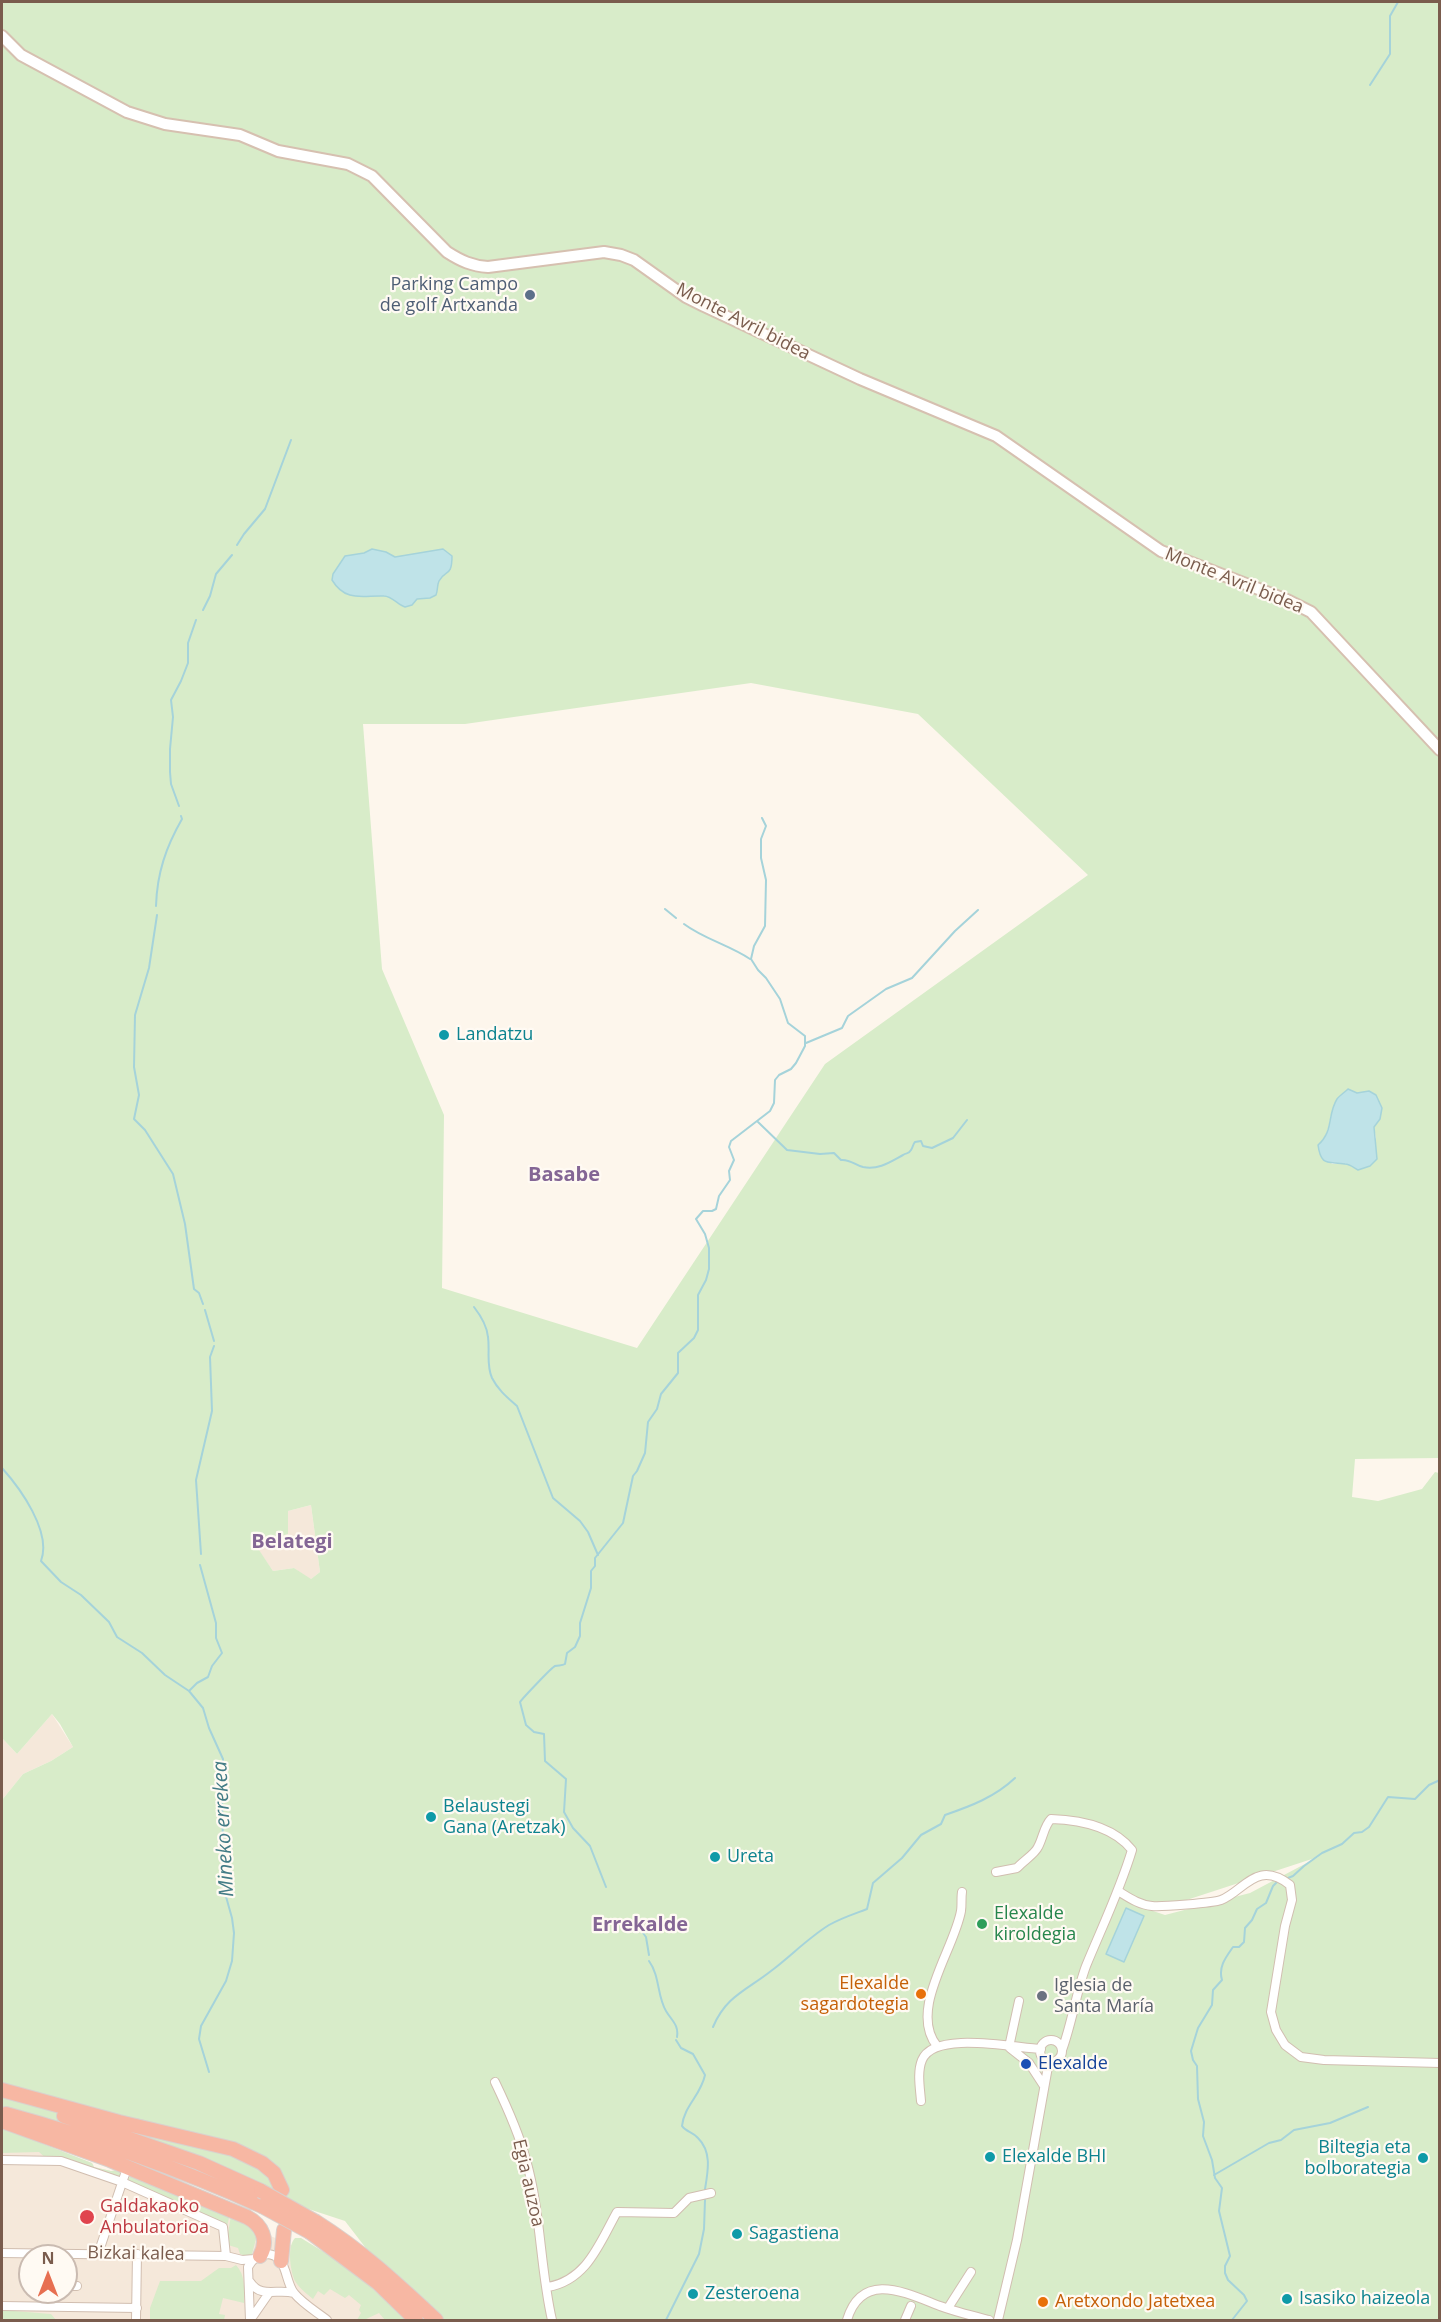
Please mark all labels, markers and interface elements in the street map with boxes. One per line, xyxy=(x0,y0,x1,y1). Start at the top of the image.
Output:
place label: Parking Campo de golf Artxanda xyxy=(380,274,518,316)
street label: Monte Avril bidea xyxy=(672,279,814,365)
marker: Parking Campo de golf Artxanda xyxy=(523,288,537,302)
street label: Monte Avril bidea xyxy=(1162,543,1306,619)
place label: Landatzu xyxy=(456,1024,533,1046)
marker: Landatzu xyxy=(437,1028,451,1042)
district label: Basabe xyxy=(528,1163,600,1187)
district label: Belategi xyxy=(251,1530,333,1554)
water label: Mineko errekea xyxy=(208,1760,240,1898)
place label: Belaustegi Gana (Aretzak) xyxy=(443,1796,566,1838)
marker: Belaustegi Gana (Aretzak) xyxy=(424,1810,438,1824)
place label: Ureta xyxy=(727,1846,774,1868)
marker: Ureta xyxy=(708,1850,722,1864)
place label: Elexalde kiroldegia xyxy=(994,1903,1076,1946)
district label: Errekalde xyxy=(592,1913,688,1937)
marker: Elexalde kiroldegia xyxy=(975,1917,989,1931)
place label: Elexalde sagardotegia xyxy=(801,1973,909,2016)
place label: Iglesia de Santa María xyxy=(1054,1975,1154,2018)
marker: Elexalde sagardotegia xyxy=(914,1987,928,2001)
marker: Iglesia de Santa María xyxy=(1035,1989,1049,2003)
place label: Elexalde xyxy=(1038,2053,1108,2075)
marker: Elexalde xyxy=(1019,2057,1033,2071)
street label: Egia auzoa xyxy=(507,2137,549,2229)
place label: Biltegia eta bolborategia xyxy=(1305,2137,1411,2180)
place label: Elexalde BHI xyxy=(1002,2146,1106,2168)
marker: Elexalde BHI xyxy=(983,2150,997,2164)
marker: Biltegia eta bolborategia xyxy=(1416,2151,1430,2165)
place label: Galdakaoko Anbulatorioa xyxy=(100,2196,209,2238)
marker: Galdakaoko Anbulatorioa xyxy=(78,2208,96,2226)
place label: Sagastiena xyxy=(749,2223,839,2245)
marker: Sagastiena xyxy=(730,2227,744,2241)
street label: Bizkai kalea xyxy=(87,2242,185,2266)
north arrow xyxy=(18,2244,78,2304)
text: N xyxy=(41,2247,55,2269)
place label: Zesteroena xyxy=(705,2283,800,2305)
marker: Zesteroena xyxy=(686,2287,700,2301)
place label: Isasiko haizeola xyxy=(1299,2288,1430,2310)
place label: Aretxondo Jatetxea xyxy=(1055,2291,1215,2313)
marker: Isasiko haizeola xyxy=(1280,2292,1294,2306)
marker: Aretxondo Jatetxea xyxy=(1036,2295,1050,2309)

